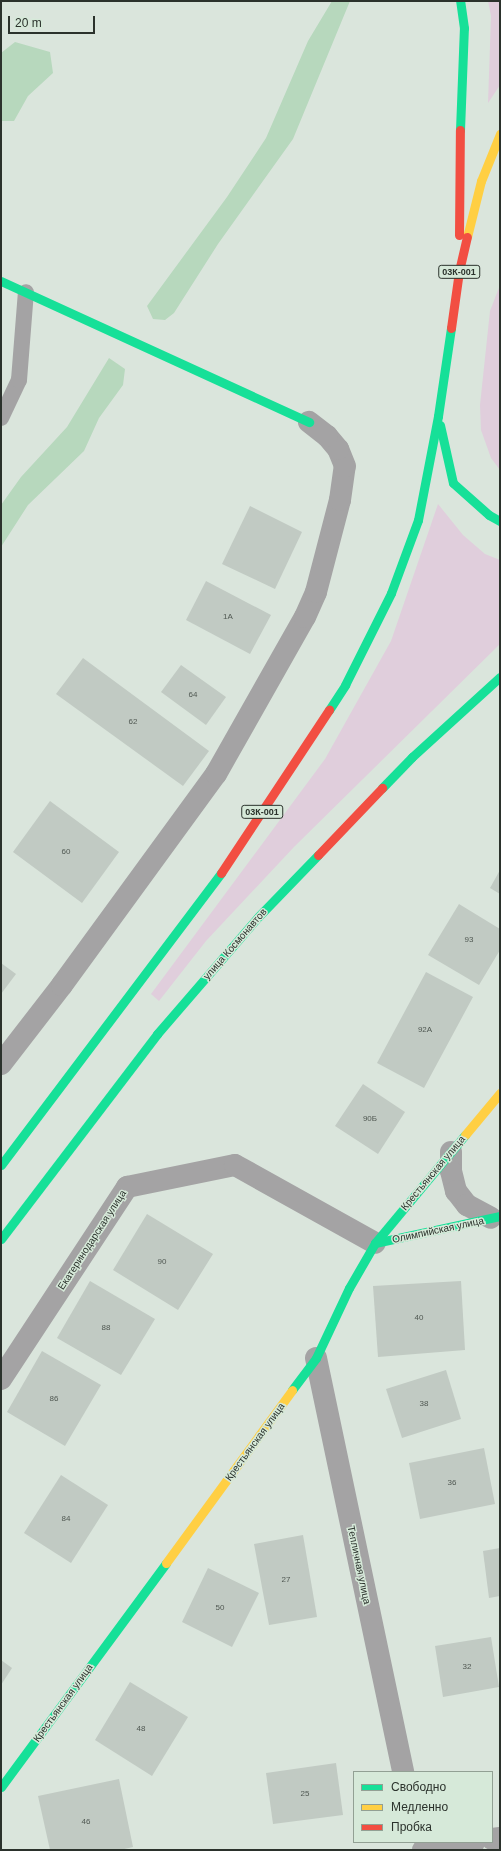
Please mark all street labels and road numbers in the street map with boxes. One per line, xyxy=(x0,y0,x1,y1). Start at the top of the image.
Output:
road number: 03К-001 xyxy=(438,265,480,279)
road number: 03К-001 xyxy=(241,805,283,819)
street label: улица Космонавтов xyxy=(201,906,269,982)
street label: Крестьянская улица xyxy=(398,1133,468,1213)
street label: Екатеринодарская улица xyxy=(55,1188,129,1292)
street label: Олимпийская улица xyxy=(391,1214,485,1246)
street label: Крестьянская улица xyxy=(223,1401,287,1483)
street label: Тепличная улица xyxy=(345,1525,373,1605)
street label: Крестьянская улица xyxy=(31,1662,95,1744)

